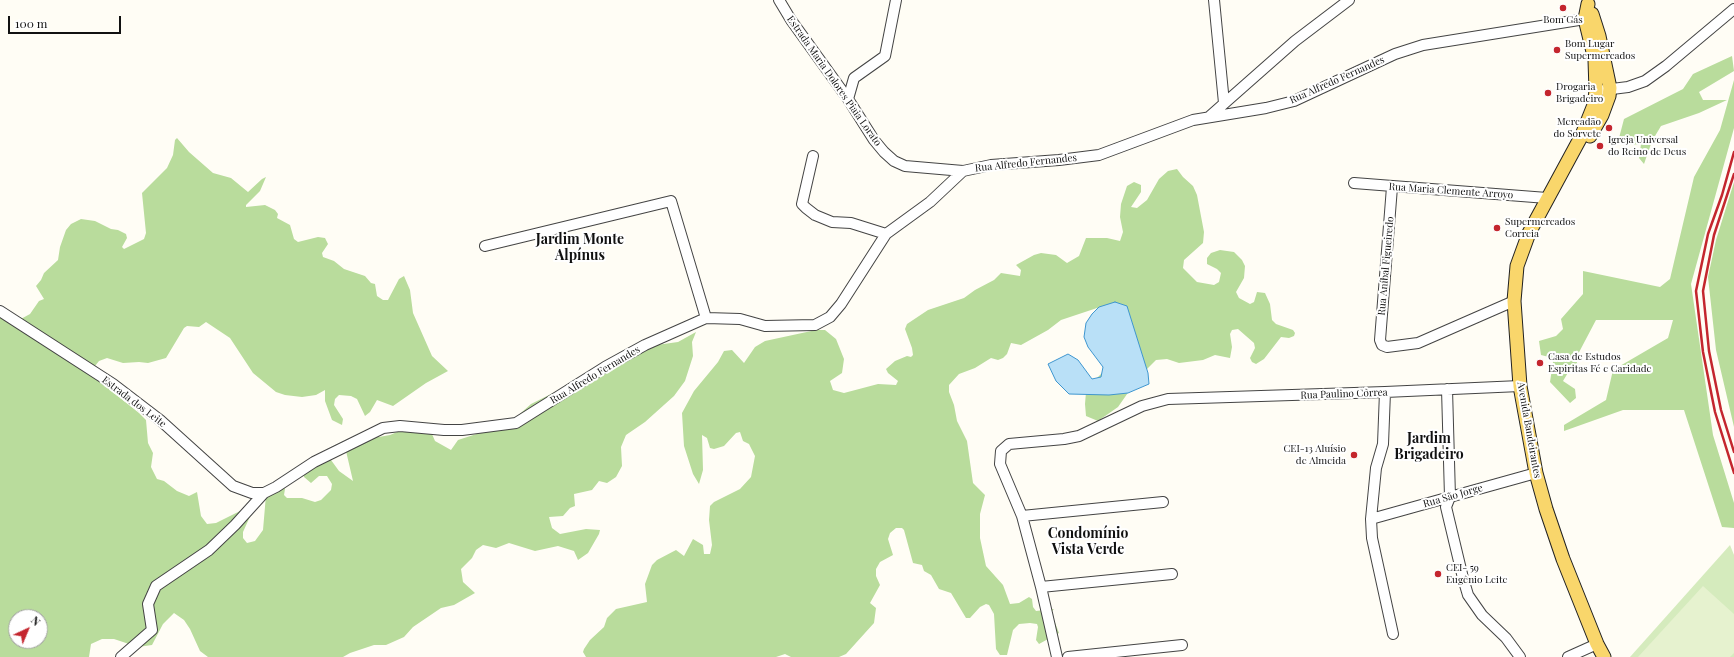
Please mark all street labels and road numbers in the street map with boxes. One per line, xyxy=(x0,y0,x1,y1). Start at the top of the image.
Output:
street label: Estrada Maria Dolores Piaia Lorato xyxy=(784,14,884,148)
street label: Rua Alfredo Fernandes xyxy=(1288,54,1386,106)
street label: Rua Alfredo Fernandes xyxy=(974,152,1078,174)
street label: Rua Maria Clemente Arroyo xyxy=(1388,181,1514,201)
street label: Rua Aníbal Figueiredo xyxy=(1376,216,1396,316)
street label: Rua Alfredo Fernandes xyxy=(548,343,642,407)
street label: Estrada dos Leite xyxy=(99,374,169,430)
street label: Avenida Bandeirantes xyxy=(1515,381,1543,479)
street label: Rua Paulino Côrrea xyxy=(1300,386,1388,402)
street label: Rua São Jorge xyxy=(1422,482,1484,510)

